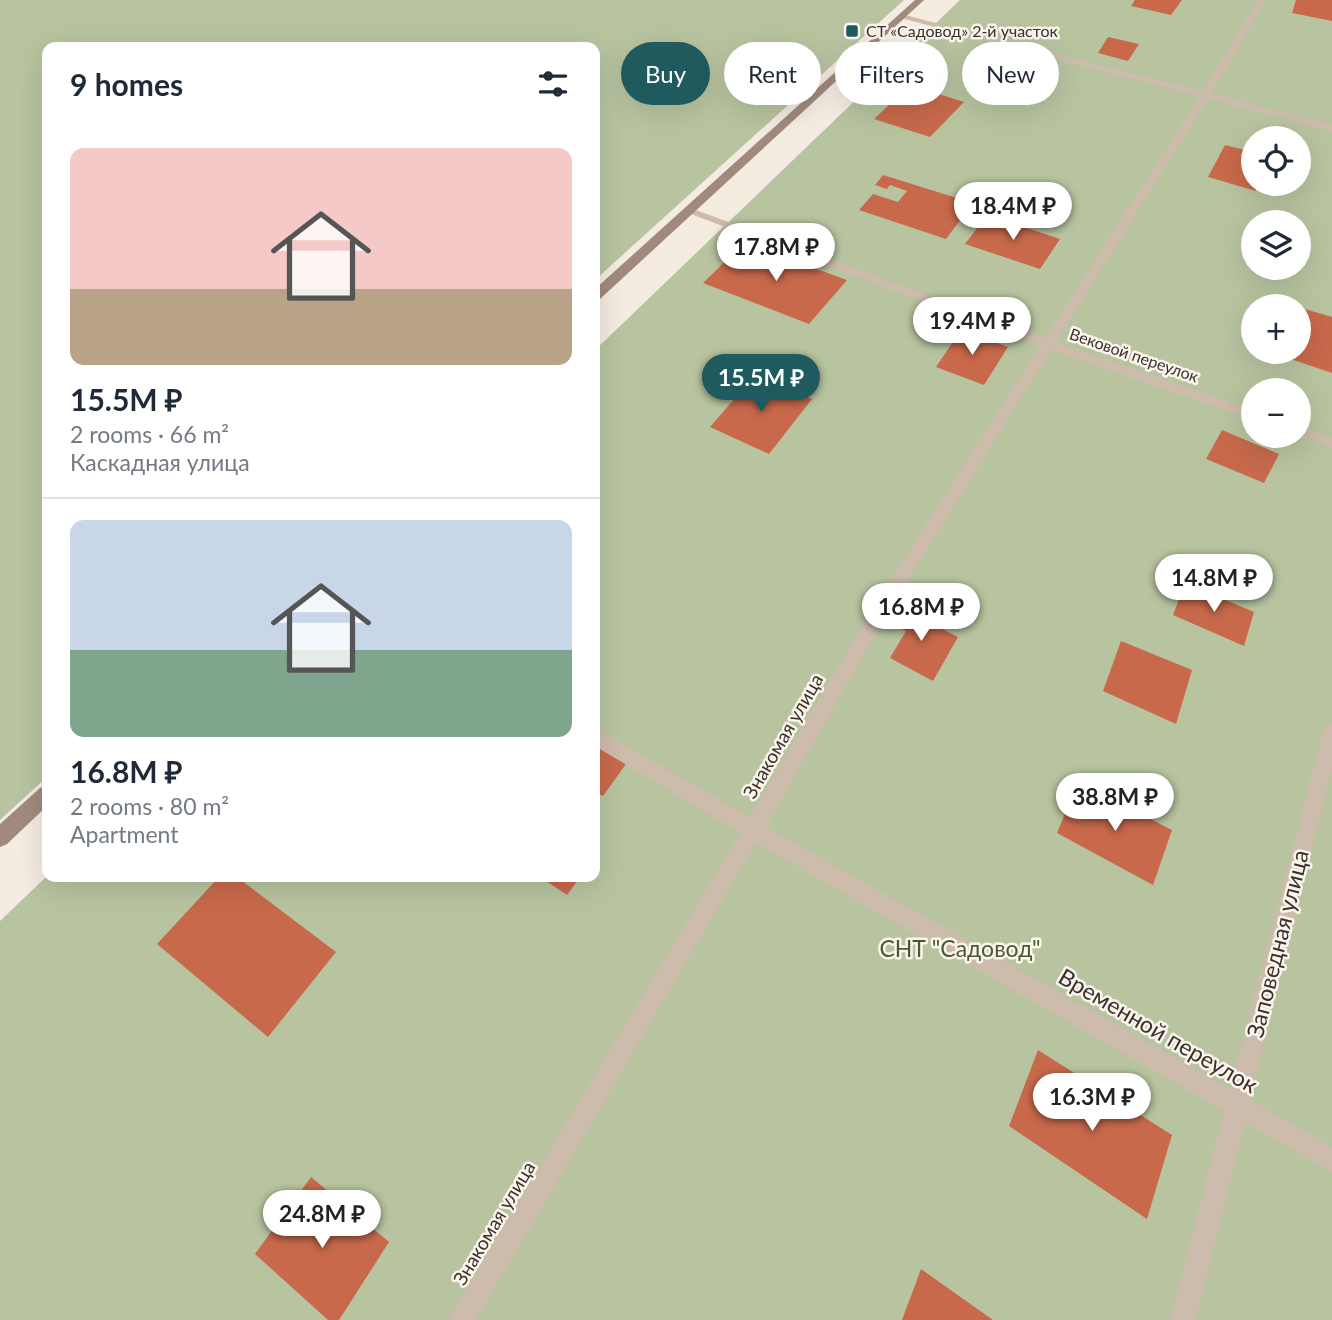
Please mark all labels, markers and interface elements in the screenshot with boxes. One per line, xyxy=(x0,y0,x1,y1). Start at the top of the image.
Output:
place label: СТ «Садовод» 2-й участок xyxy=(866,21,1059,40)
marker: СТ «Садовод» 2-й участок xyxy=(844,23,860,39)
chip: Buy xyxy=(621,42,710,105)
chip: Rent xyxy=(724,42,821,105)
chip: Filters xyxy=(835,42,948,105)
chip: New xyxy=(962,42,1059,105)
icon: filters xyxy=(534,65,572,103)
text: 9 homes xyxy=(70,66,183,102)
map controls xyxy=(1241,126,1311,448)
button: locate xyxy=(1241,126,1311,196)
pin: 18.4M ₽ xyxy=(948,182,1078,242)
text: 18.4M ₽ xyxy=(970,191,1056,219)
icon: home xyxy=(258,193,384,319)
button: layers xyxy=(1241,210,1311,280)
pin: 17.8M ₽ xyxy=(711,224,841,283)
text: 17.8M ₽ xyxy=(733,232,819,260)
button: + xyxy=(1241,294,1311,364)
pin: 19.4M ₽ xyxy=(907,298,1037,357)
text: 19.4M ₽ xyxy=(929,306,1015,334)
street label: Вековой переулок xyxy=(1067,324,1202,386)
pin: 15.5M ₽ xyxy=(696,354,826,414)
text: 15.5M ₽ xyxy=(718,363,804,391)
button: − xyxy=(1241,378,1311,448)
text: 15.5M ₽ xyxy=(70,381,182,417)
text: 2 rooms · 66 m² xyxy=(70,420,229,448)
text: Каскадная улица xyxy=(70,448,250,476)
pin: 14.8M ₽ xyxy=(1149,554,1279,614)
text: 14.8M ₽ xyxy=(1171,563,1257,591)
icon: home xyxy=(258,565,384,691)
pin: 16.8M ₽ xyxy=(856,584,986,643)
text: 16.8M ₽ xyxy=(878,592,964,620)
street label: Знакомая улица xyxy=(738,669,828,802)
text: 16.8M ₽ xyxy=(70,753,182,789)
pin: 38.8M ₽ xyxy=(1050,774,1180,833)
text: 38.8M ₽ xyxy=(1072,782,1158,810)
text: 2 rooms · 80 m² xyxy=(70,792,229,820)
text: Apartment xyxy=(70,820,178,848)
street label: Заповедная улица xyxy=(1240,847,1314,1041)
park label: СНТ "Садовод" xyxy=(879,934,1041,962)
street label: Временной переулок xyxy=(1054,962,1263,1099)
pin: 16.3M ₽ xyxy=(1027,1074,1157,1133)
text: 16.3M ₽ xyxy=(1049,1082,1135,1110)
street label: Знакомая улица xyxy=(448,1157,540,1289)
pin: 24.8M ₽ xyxy=(257,1190,387,1250)
text: 24.8M ₽ xyxy=(279,1199,365,1227)

